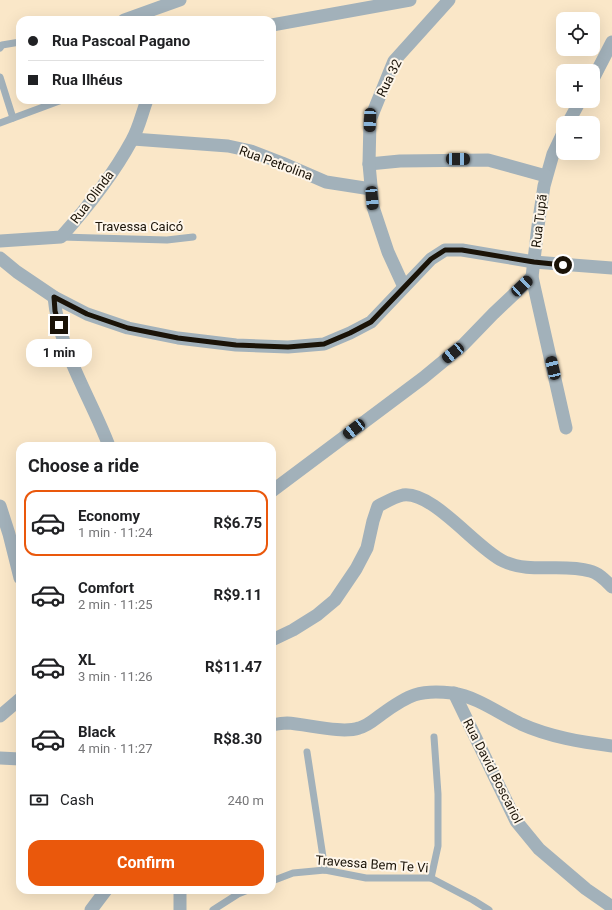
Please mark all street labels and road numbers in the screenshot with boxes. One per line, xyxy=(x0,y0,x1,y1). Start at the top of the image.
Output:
street label: Rua 32 xyxy=(373,57,405,99)
street label: Rua Petrolina xyxy=(237,143,315,183)
street label: Rua Olinda xyxy=(67,168,117,226)
street label: Rua Tupã xyxy=(528,193,550,249)
street label: Travessa Caicó xyxy=(95,219,183,234)
street label: Rua David Boscariol xyxy=(460,716,526,826)
street label: Travessa Bem Te Vi xyxy=(315,853,429,875)

